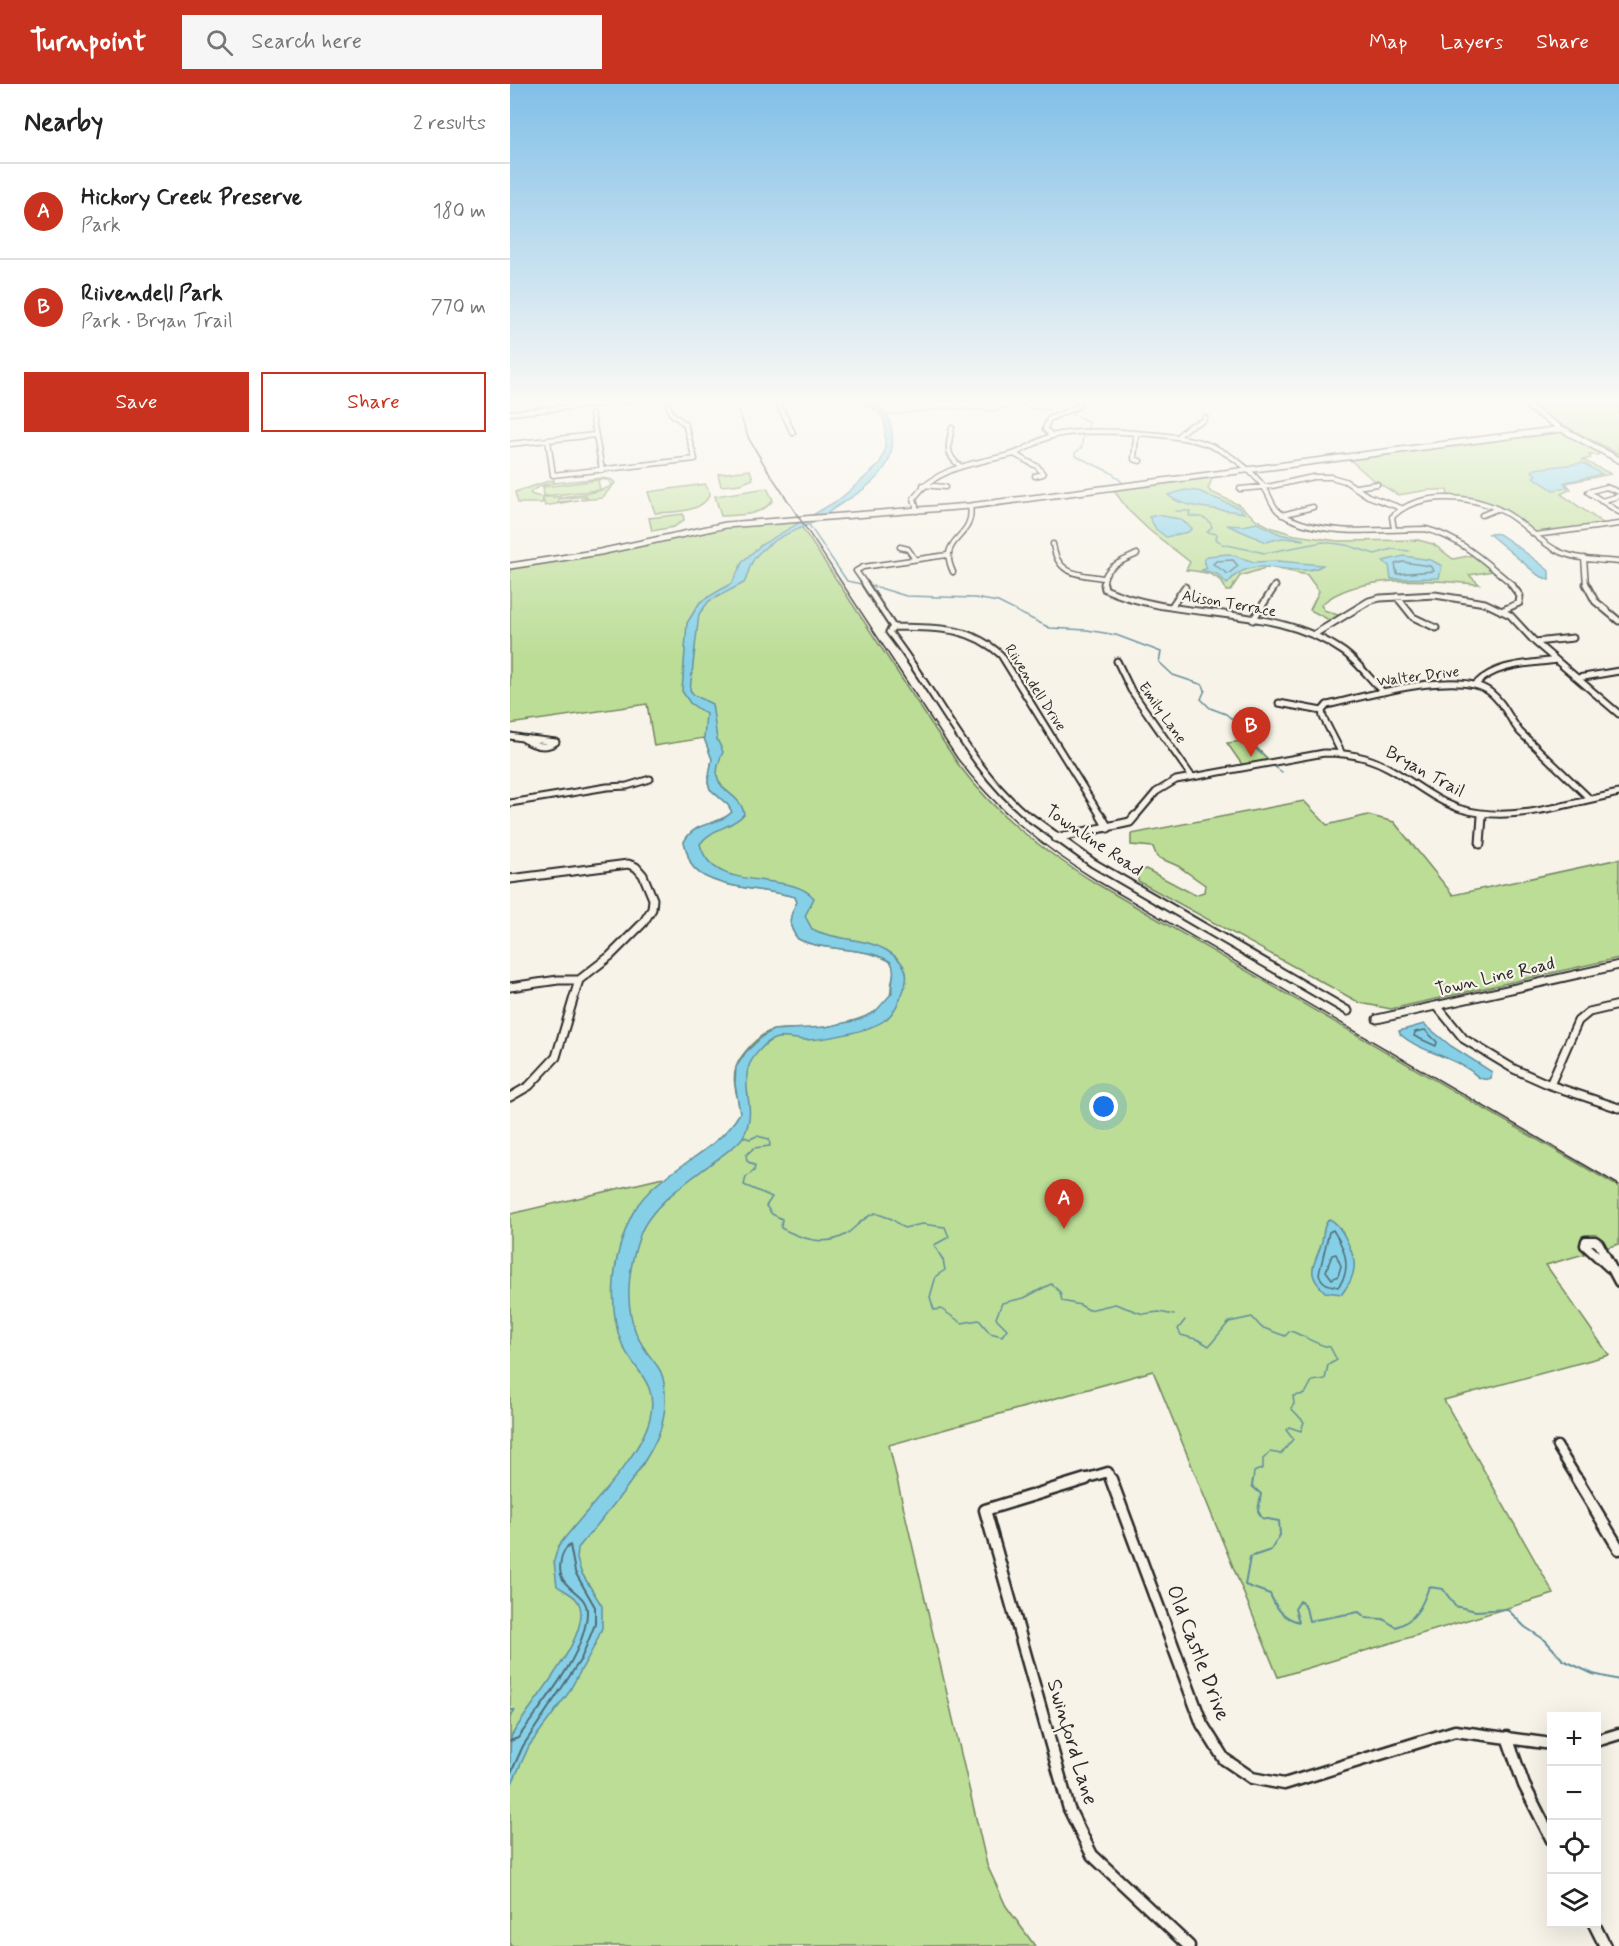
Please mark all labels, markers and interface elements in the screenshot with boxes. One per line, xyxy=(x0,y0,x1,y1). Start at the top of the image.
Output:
search box xyxy=(182,15,602,69)
text: Turnpoint xyxy=(30,24,146,61)
icon: search xyxy=(203,26,236,59)
text: Search here xyxy=(251,28,362,56)
text: Map xyxy=(1369,28,1407,56)
text: Layers xyxy=(1440,28,1503,56)
text: Share xyxy=(1536,28,1589,56)
text: Nearby xyxy=(24,106,103,140)
text: 2 results xyxy=(413,110,486,137)
text: Hickory Creek Preserve xyxy=(81,184,302,212)
text: A xyxy=(37,198,50,225)
text: 180 m xyxy=(433,198,486,225)
text: Park xyxy=(81,212,121,239)
text: Riivendell Park xyxy=(81,280,223,308)
text: B xyxy=(37,294,50,321)
text: 770 m xyxy=(430,294,486,321)
text: Park · Bryan Trail xyxy=(81,308,233,335)
button: Save xyxy=(24,372,249,432)
button: Share xyxy=(261,372,486,432)
street label: Alison Terrace xyxy=(1180,586,1278,622)
street label: Riivendell Drive xyxy=(999,641,1071,735)
street label: Walter Drive xyxy=(1376,662,1461,692)
street label: Emily Lane xyxy=(1133,678,1191,748)
pin: B xyxy=(1232,708,1270,757)
street label: Bryan Trail xyxy=(1381,740,1469,804)
street label: Townline Road xyxy=(1040,799,1148,883)
street label: Town Line Road xyxy=(1433,952,1557,1002)
your location xyxy=(1089,1092,1118,1121)
pin: A xyxy=(1044,1180,1084,1229)
street label: Old Castle Drive xyxy=(1159,1581,1237,1725)
street label: Swinford Lane xyxy=(1038,1676,1104,1809)
map controls xyxy=(1547,1712,1601,1928)
button: + xyxy=(1547,1712,1601,1766)
button: − xyxy=(1547,1766,1601,1820)
button: locate xyxy=(1547,1820,1601,1874)
button: layers xyxy=(1547,1874,1601,1928)

